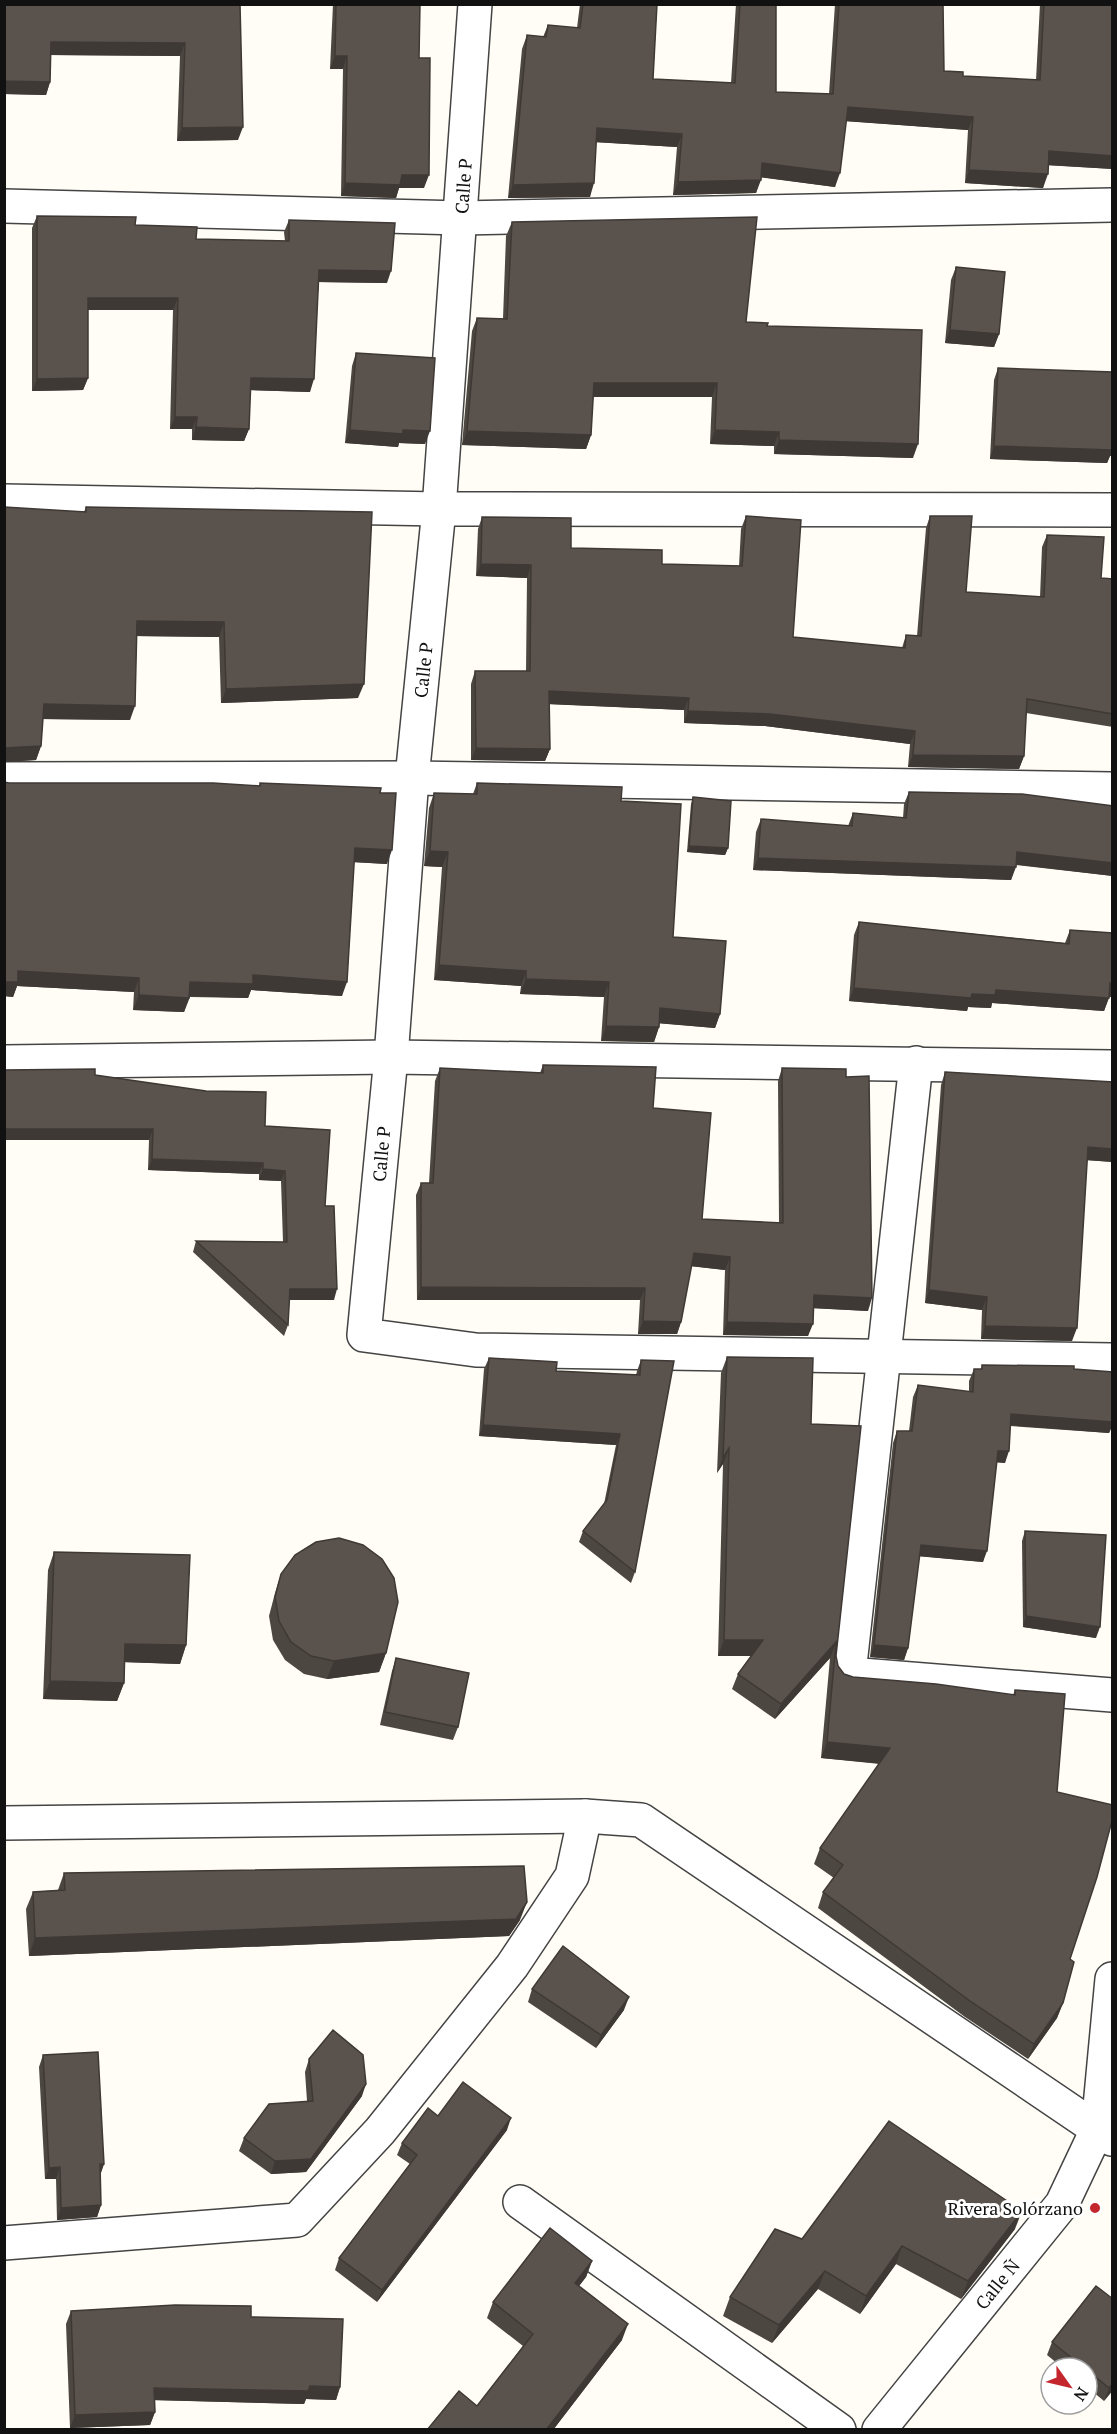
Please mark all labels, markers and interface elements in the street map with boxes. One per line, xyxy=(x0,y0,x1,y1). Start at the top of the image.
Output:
street label: Calle P xyxy=(449,157,477,215)
street label: Calle P xyxy=(408,641,438,699)
street label: Calle P xyxy=(367,1125,395,1183)
place label: Rivera Solórzano xyxy=(947,2196,1083,2220)
marker: Rivera Solórzano xyxy=(1088,2201,1102,2215)
street label: Calle Ñ xyxy=(969,2254,1025,2314)
north arrow xyxy=(1039,2356,1099,2416)
text: N xyxy=(1069,2383,1094,2406)

